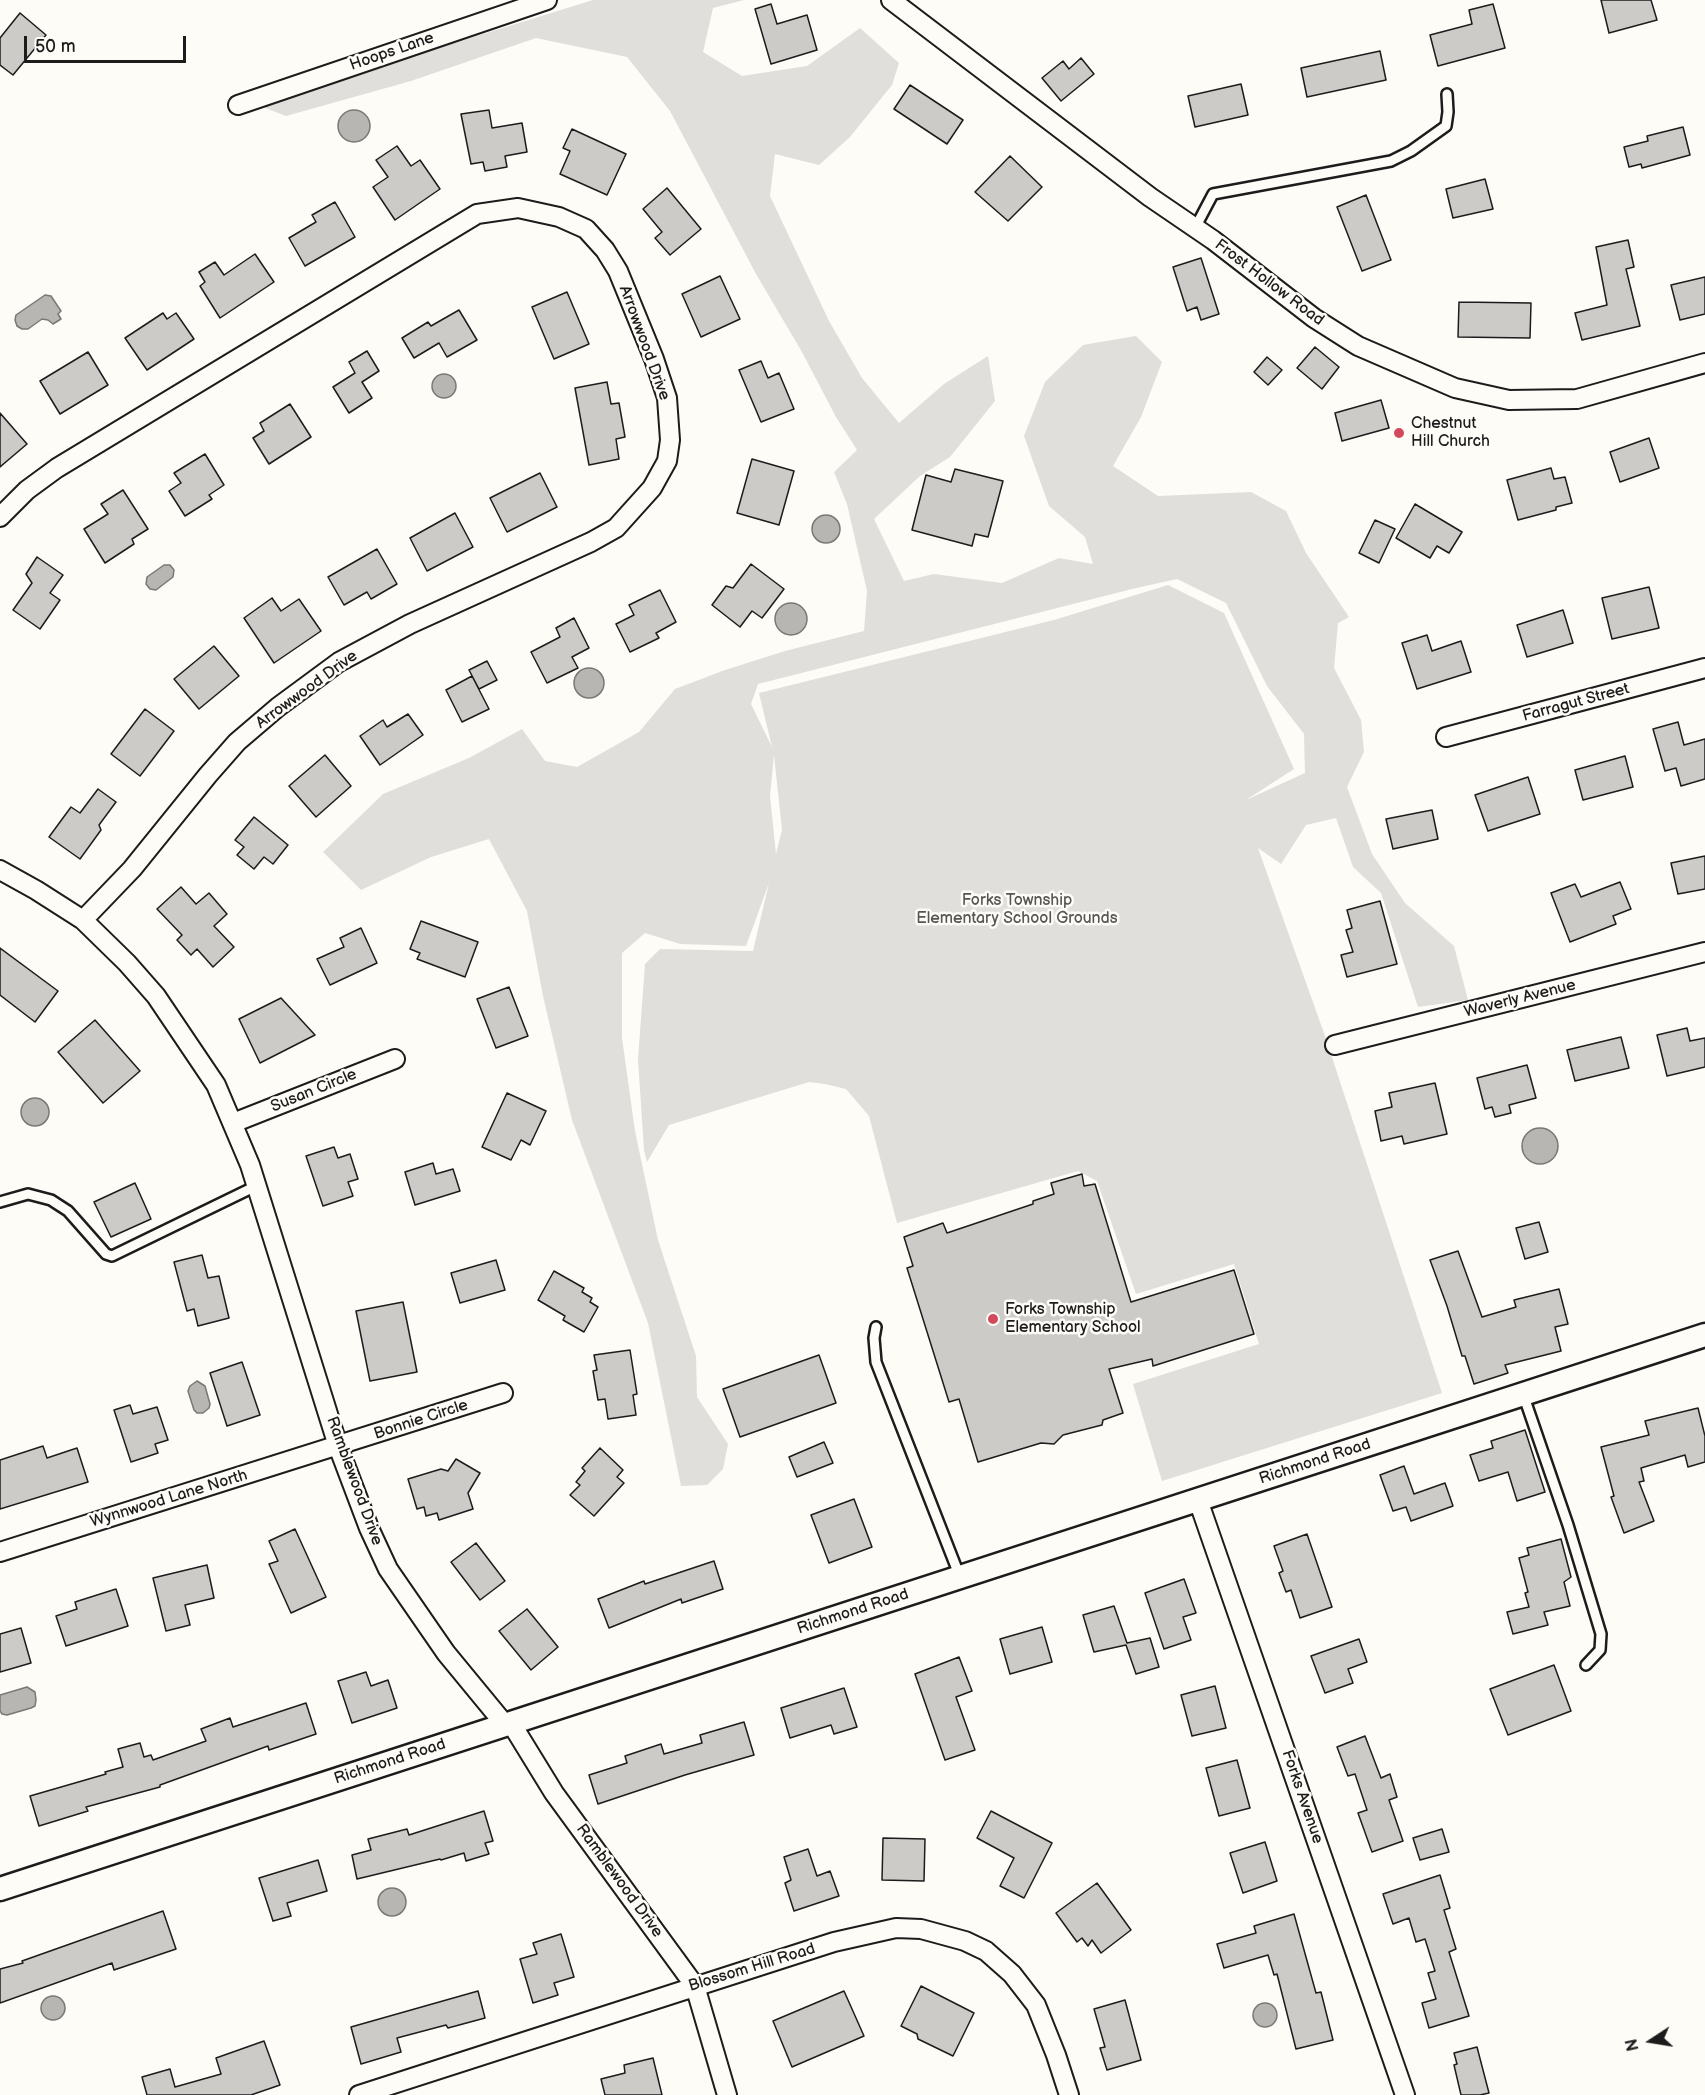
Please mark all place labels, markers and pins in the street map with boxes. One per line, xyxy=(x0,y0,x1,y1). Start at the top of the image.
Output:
place label: Chestnut Hill Church xyxy=(1411,414,1490,452)
marker: Chestnut Hill Church xyxy=(1392,426,1406,440)
place label: Forks Township Elementary School xyxy=(1005,1300,1141,1338)
marker: Forks Township Elementary School xyxy=(986,1312,1000,1326)

